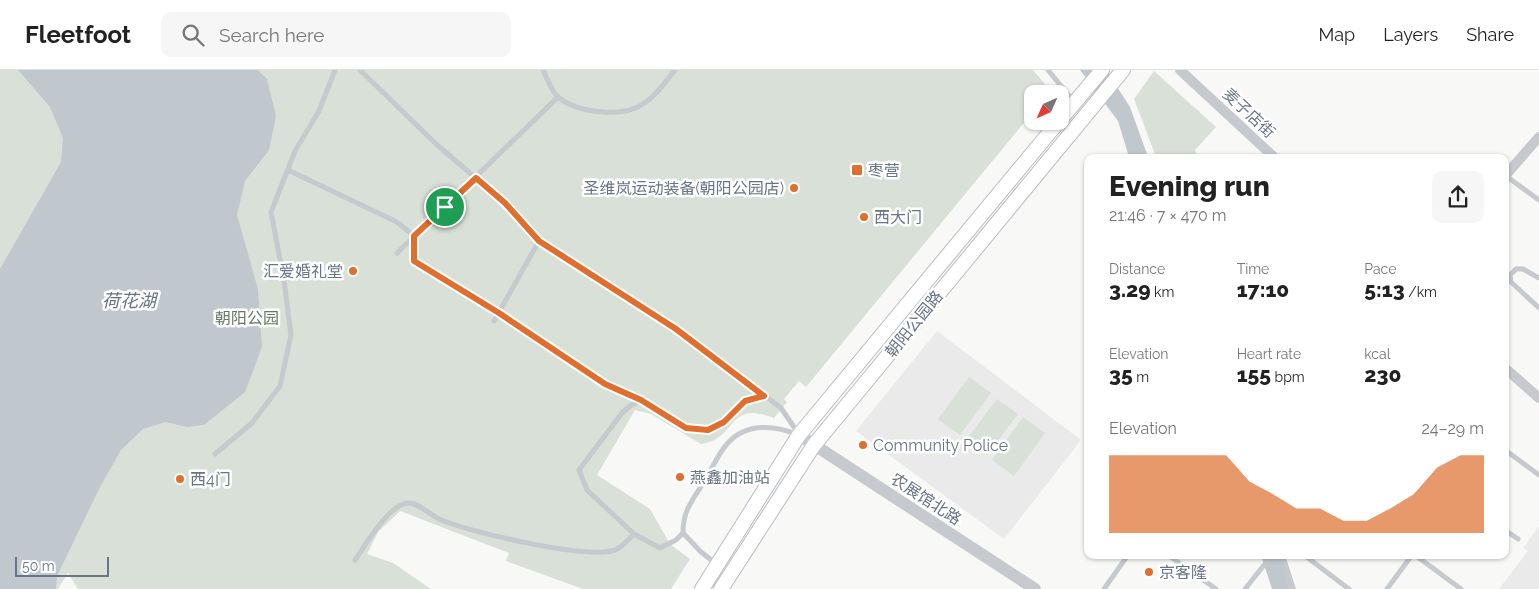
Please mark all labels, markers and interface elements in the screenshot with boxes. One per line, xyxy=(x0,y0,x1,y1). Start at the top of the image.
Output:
search box xyxy=(161,12,511,57)
text: Fleetfoot xyxy=(25,20,131,49)
icon: search xyxy=(179,21,207,49)
text: Search here xyxy=(219,24,325,46)
text: Map xyxy=(1319,24,1355,45)
text: Layers xyxy=(1383,24,1438,45)
text: Share xyxy=(1466,24,1514,45)
street label: 麦子店街 xyxy=(1219,84,1279,142)
north arrow xyxy=(1024,85,1069,130)
map controls xyxy=(1024,85,1069,130)
place label: 枣营 xyxy=(868,161,900,180)
marker: 枣营 xyxy=(850,163,864,177)
text: Evening run xyxy=(1109,170,1270,203)
button: share xyxy=(1432,171,1484,223)
place label: 圣维岚运动装备(朝阳公园店) xyxy=(583,179,784,198)
marker: 圣维岚运动装备(朝阳公园店) xyxy=(788,182,800,194)
pin xyxy=(424,186,466,228)
icon: arrive xyxy=(431,193,459,221)
text: 21:46 · 7 × 470 m xyxy=(1109,206,1227,225)
place label: 西大门 xyxy=(874,208,922,227)
marker: 西大门 xyxy=(858,211,870,223)
text: Distance xyxy=(1109,261,1165,277)
text: Time xyxy=(1237,261,1269,277)
text: Pace xyxy=(1364,261,1396,277)
place label: 汇爱婚礼堂 xyxy=(263,262,343,281)
marker: 汇爱婚礼堂 xyxy=(347,265,359,277)
text: 3.29 xyxy=(1109,277,1151,302)
text: 17:10 xyxy=(1237,277,1289,302)
text: 5:13 xyxy=(1364,277,1405,302)
text: km xyxy=(1151,284,1174,300)
text: /km xyxy=(1405,284,1437,300)
street label: 朝阳公园路 xyxy=(881,287,947,361)
water label: 荷花湖 xyxy=(102,290,159,311)
park label: 朝阳公园 xyxy=(215,309,279,328)
text: Elevation xyxy=(1109,346,1168,362)
text: Heart rate xyxy=(1237,346,1301,362)
text: kcal xyxy=(1364,346,1391,362)
text: 35 xyxy=(1109,362,1133,387)
text: 155 xyxy=(1237,362,1271,387)
text: 230 xyxy=(1364,362,1401,387)
text: m xyxy=(1133,369,1149,385)
text: bpm xyxy=(1271,369,1305,385)
text: Elevation xyxy=(1109,419,1177,438)
text: 24–29 m xyxy=(1421,419,1484,438)
place label: Community Police xyxy=(873,436,1008,455)
marker: Community Police xyxy=(857,439,869,451)
place label: 燕鑫加油站 xyxy=(690,468,770,487)
street label: 农展馆北路 xyxy=(887,469,965,529)
place label: 西4门 xyxy=(190,470,231,489)
marker: 燕鑫加油站 xyxy=(674,471,686,483)
marker: 西4门 xyxy=(174,473,186,485)
scale bar xyxy=(15,554,109,577)
text: 50 m xyxy=(22,558,55,574)
place label: 京客隆 xyxy=(1159,563,1207,582)
marker: 京客隆 xyxy=(1143,566,1155,578)

